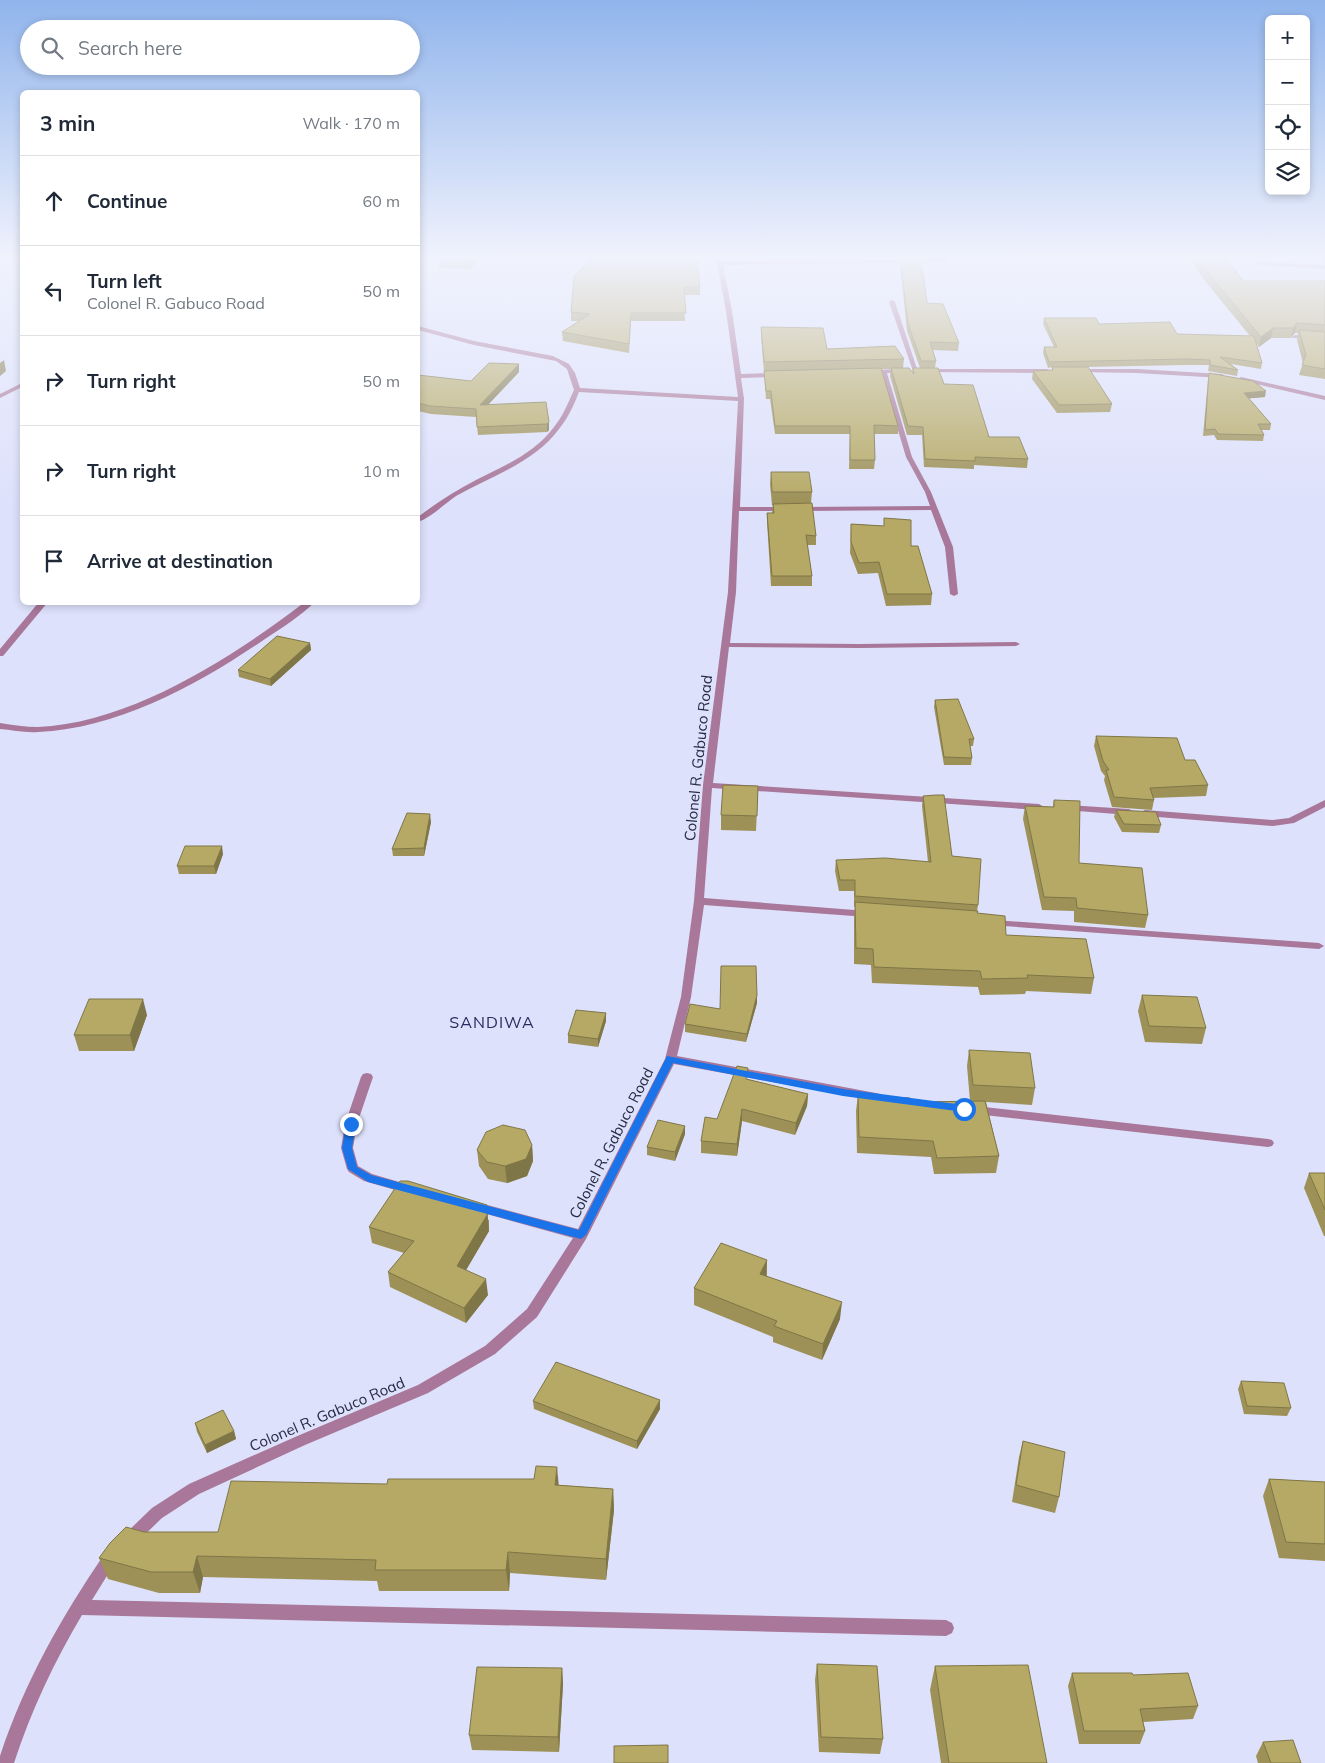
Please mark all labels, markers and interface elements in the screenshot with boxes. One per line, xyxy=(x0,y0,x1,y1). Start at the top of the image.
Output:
map controls xyxy=(1265,15,1310,195)
button: + xyxy=(1265,15,1310,60)
search box xyxy=(20,20,420,75)
icon: search xyxy=(38,34,66,62)
text: Search here xyxy=(78,36,182,60)
button: − xyxy=(1265,60,1310,105)
button: locate xyxy=(1265,105,1310,150)
text: 3 min xyxy=(40,110,95,136)
text: Walk · 170 m xyxy=(302,113,400,133)
button: layers xyxy=(1265,150,1310,195)
icon: ahead xyxy=(40,187,68,215)
text: Continue xyxy=(87,189,167,213)
text: 60 m xyxy=(363,191,400,211)
text: Turn left xyxy=(87,269,162,293)
icon: left xyxy=(40,277,68,305)
text: 50 m xyxy=(363,281,400,301)
text: Colonel R. Gabuco Road xyxy=(87,293,265,313)
icon: right xyxy=(40,367,68,395)
text: Turn right xyxy=(87,369,176,393)
text: 50 m xyxy=(363,371,400,391)
icon: right xyxy=(40,457,68,485)
text: Turn right xyxy=(87,459,176,483)
text: 10 m xyxy=(363,461,400,481)
icon: arrive xyxy=(40,547,68,575)
text: Arrive at destination xyxy=(87,549,273,573)
street label: Colonel R. Gabuco Road xyxy=(680,674,716,842)
district label: SANDIWA xyxy=(449,1012,535,1032)
street label: Colonel R. Gabuco Road xyxy=(565,1064,657,1222)
route start xyxy=(953,1098,976,1121)
route end xyxy=(340,1113,363,1136)
street label: Colonel R. Gabuco Road xyxy=(246,1373,408,1455)

